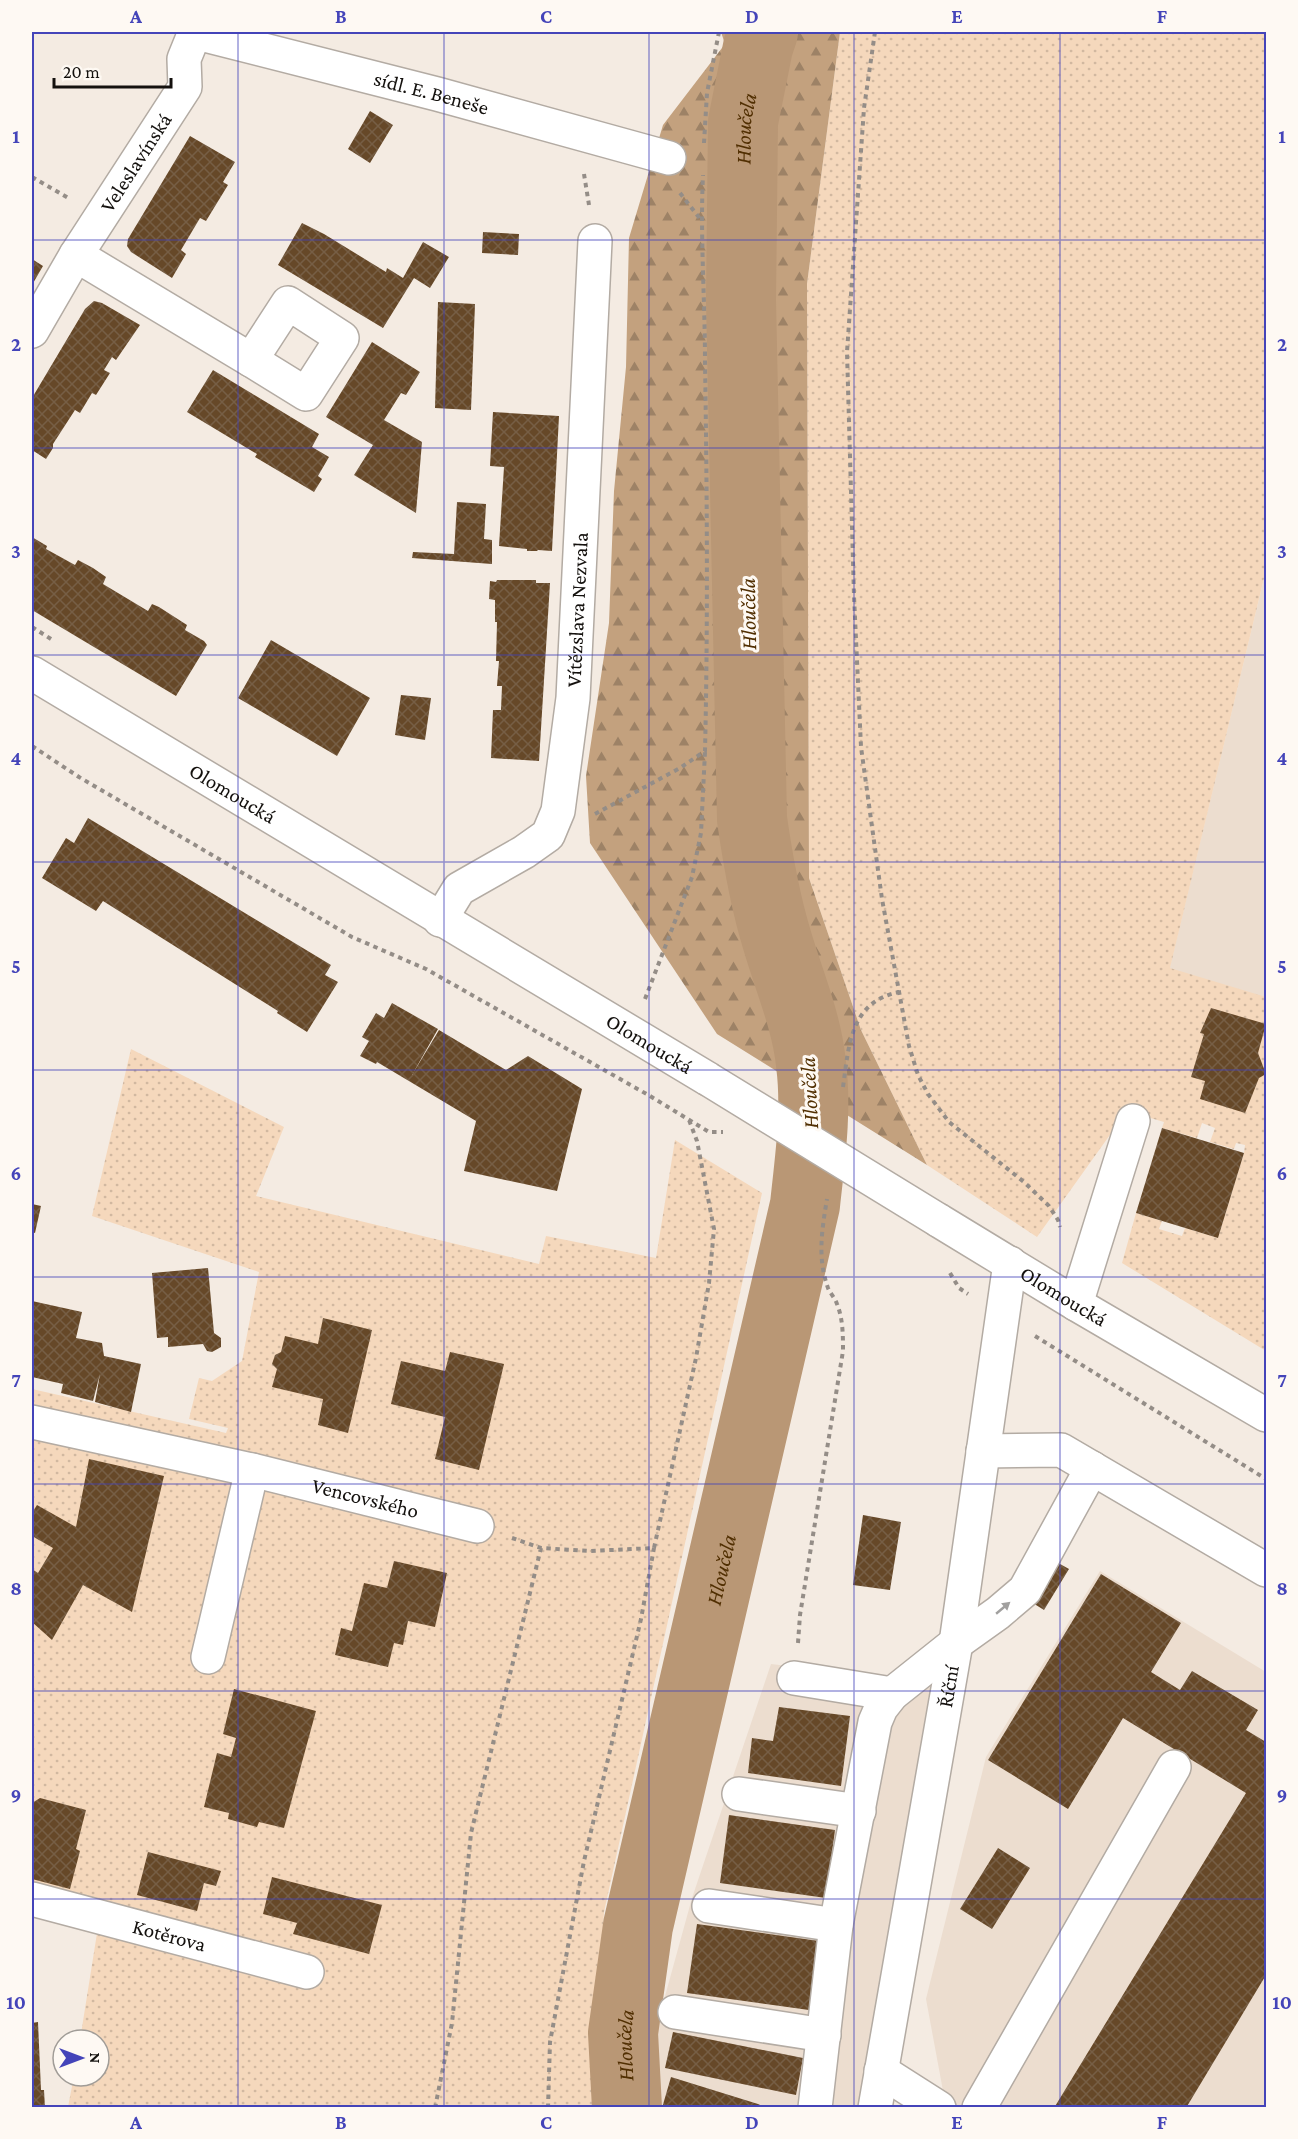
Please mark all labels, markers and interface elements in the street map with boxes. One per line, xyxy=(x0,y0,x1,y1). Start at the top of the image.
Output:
text: A xyxy=(129,5,143,27)
text: B xyxy=(335,5,347,27)
text: C xyxy=(540,5,552,27)
text: D xyxy=(745,5,759,27)
text: E xyxy=(951,5,963,27)
text: F xyxy=(1157,5,1168,27)
scale bar xyxy=(54,51,171,89)
text: 20 m xyxy=(63,62,100,82)
street label: sídl. E. Beneše xyxy=(371,66,492,120)
water label: Hloučela xyxy=(730,90,761,164)
street label: Veleslavínská xyxy=(95,108,177,216)
text: 1 xyxy=(12,125,20,147)
text: 1 xyxy=(1278,125,1286,147)
text: 2 xyxy=(11,333,21,355)
text: 2 xyxy=(1277,333,1287,355)
street label: Vítězslava Nezvala xyxy=(562,531,593,688)
text: 3 xyxy=(11,540,21,562)
text: 3 xyxy=(1277,540,1287,562)
water label: Hloučela xyxy=(735,578,761,650)
text: 4 xyxy=(11,747,22,769)
text: 4 xyxy=(1277,747,1288,769)
street label: Olomoucká xyxy=(185,758,280,829)
text: 5 xyxy=(11,955,21,977)
text: 5 xyxy=(1277,955,1287,977)
street label: Olomoucká xyxy=(602,1009,697,1079)
water label: Hloučela xyxy=(795,1056,823,1130)
text: 6 xyxy=(11,1162,21,1184)
text: 6 xyxy=(1277,1162,1287,1184)
street label: Olomoucká xyxy=(1016,1261,1111,1332)
text: 7 xyxy=(11,1369,21,1391)
text: 7 xyxy=(1277,1369,1287,1391)
street label: Vencovského xyxy=(309,1473,421,1523)
water label: Hloučela xyxy=(700,1532,741,1607)
text: 8 xyxy=(10,1577,22,1599)
text: 8 xyxy=(1276,1577,1288,1599)
one-way arrow xyxy=(995,1602,1011,1615)
street label: Říční xyxy=(933,1662,964,1709)
text: 9 xyxy=(11,1784,21,1806)
text: 9 xyxy=(1277,1784,1287,1806)
street label: Kotěrova xyxy=(130,1914,209,1957)
text: 10 xyxy=(6,1991,26,2013)
text: 10 xyxy=(1272,1991,1292,2013)
water label: Hloučela xyxy=(610,2008,639,2082)
north arrow xyxy=(51,2028,111,2088)
text: N xyxy=(87,2053,104,2064)
text: A xyxy=(129,2111,143,2133)
text: B xyxy=(335,2111,347,2133)
text: C xyxy=(540,2111,552,2133)
text: D xyxy=(745,2111,759,2133)
text: E xyxy=(951,2111,963,2133)
text: F xyxy=(1157,2111,1168,2133)

